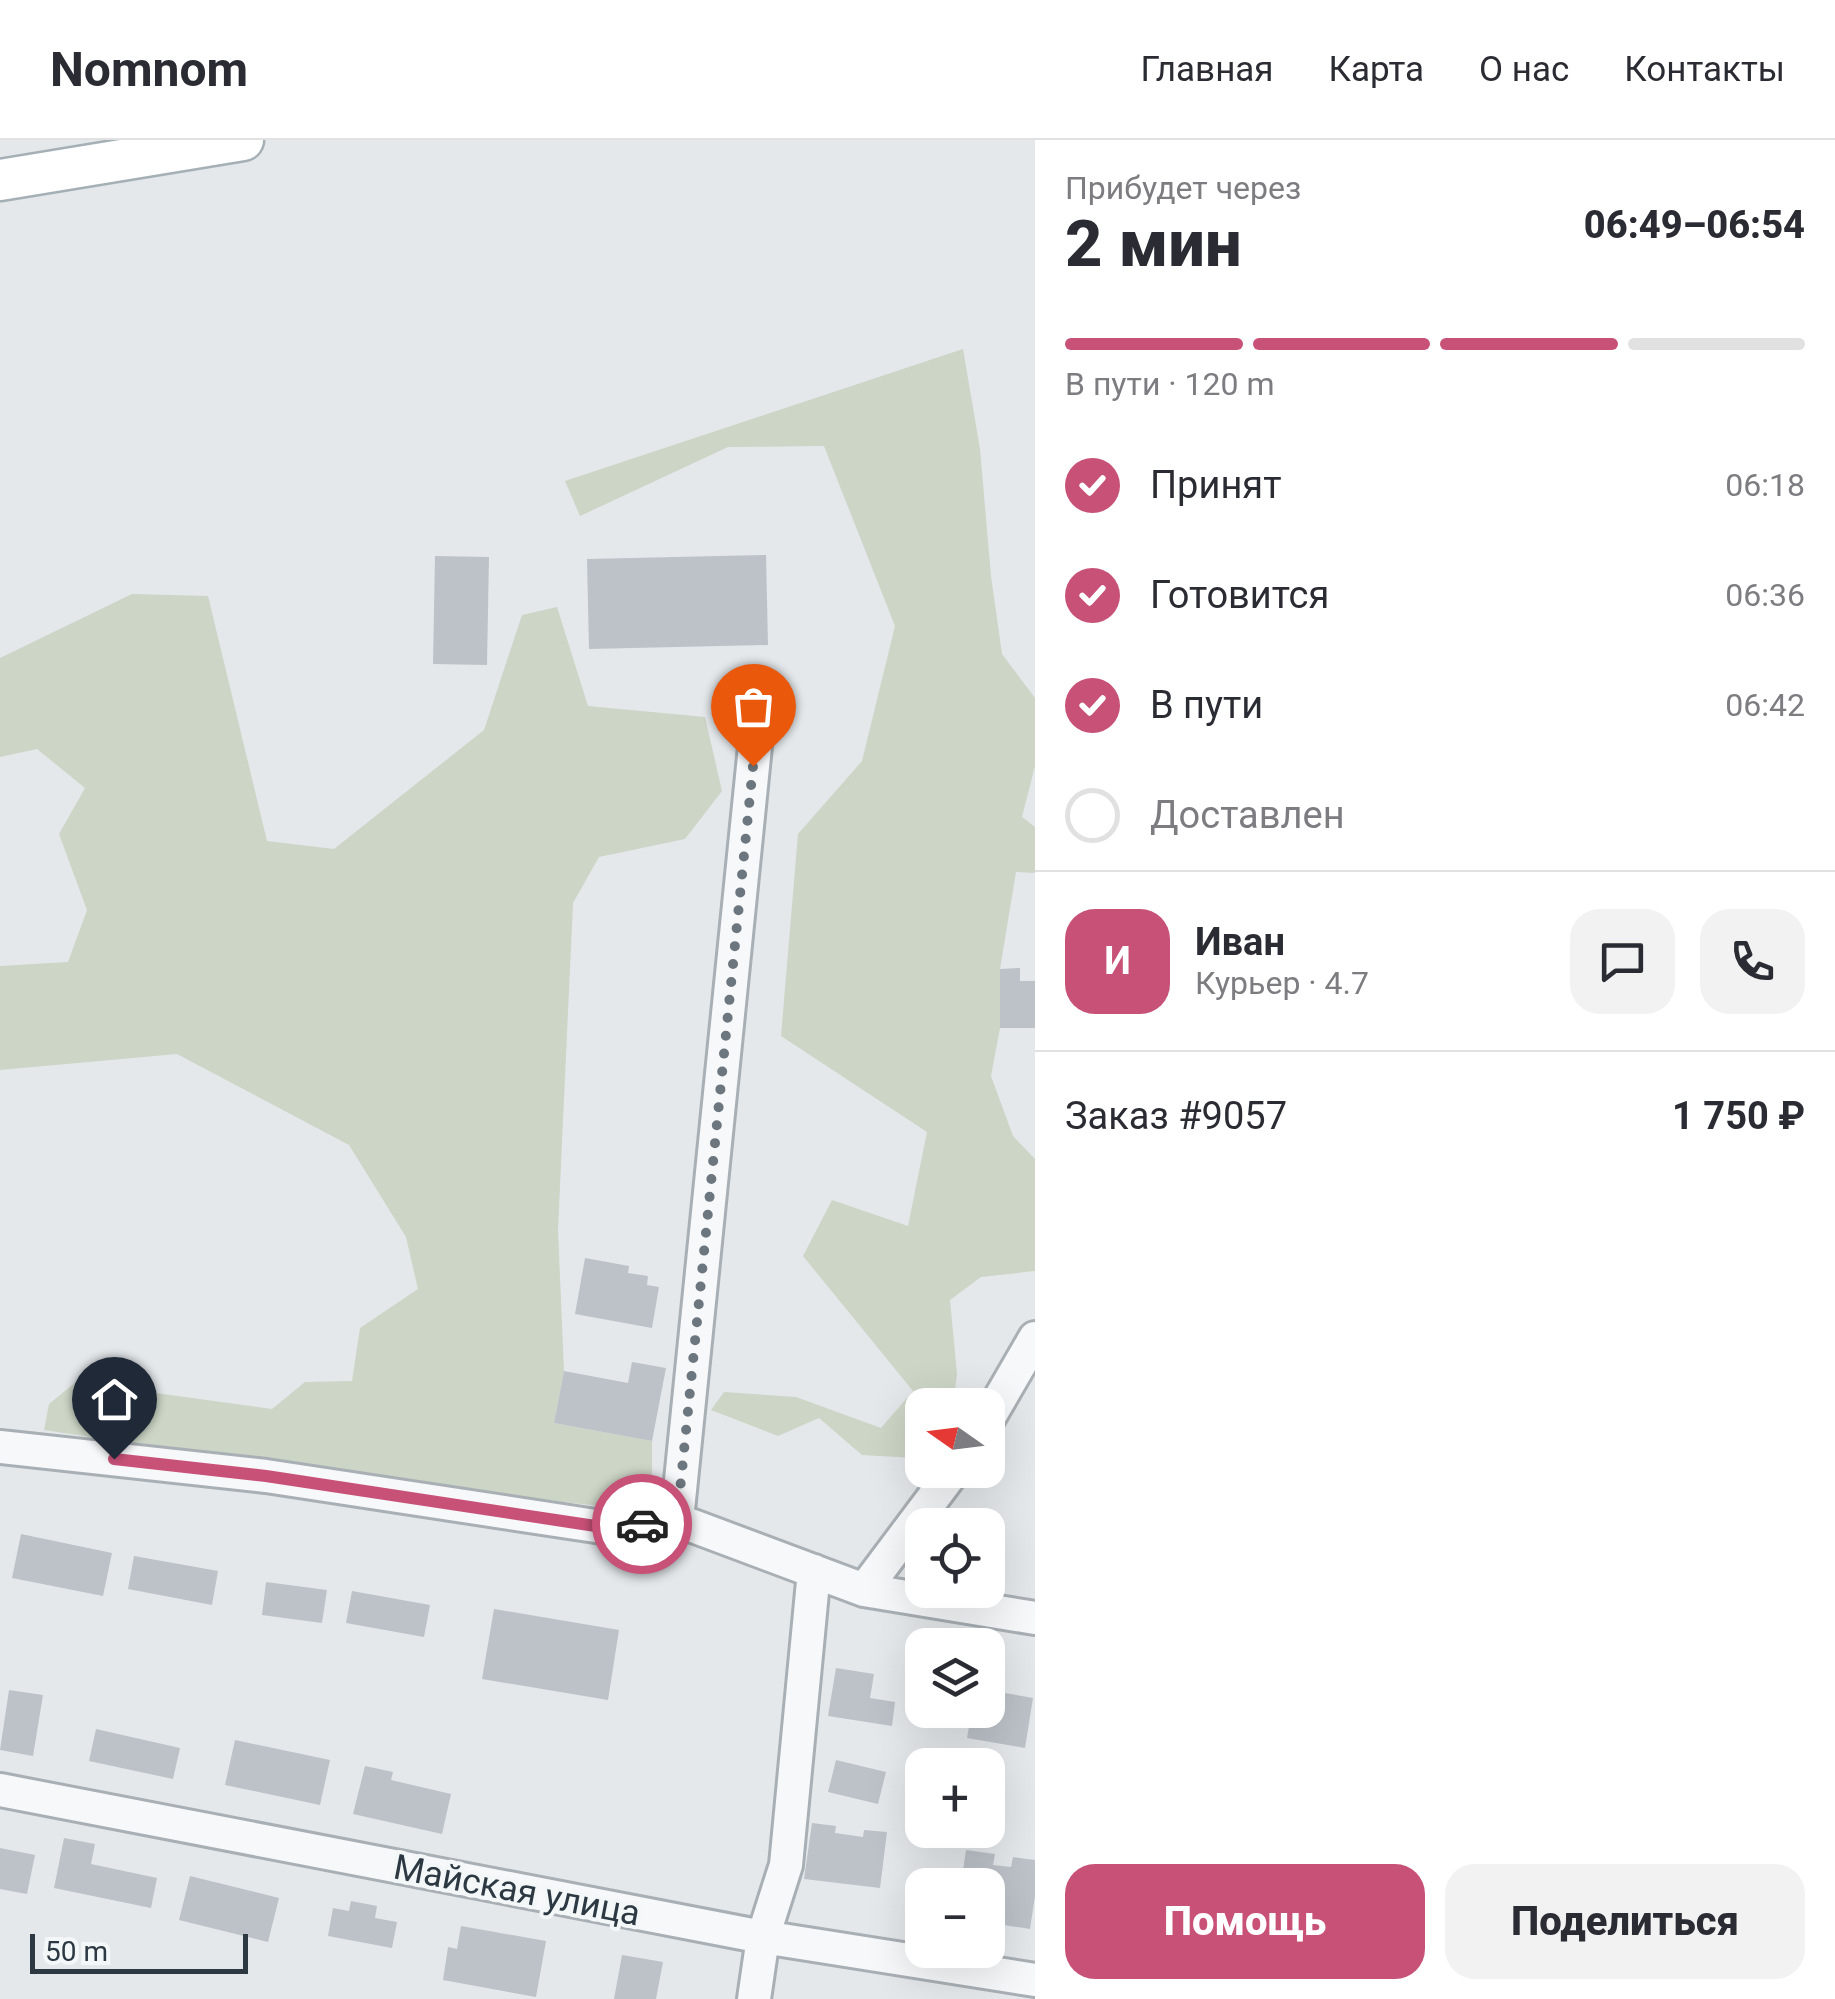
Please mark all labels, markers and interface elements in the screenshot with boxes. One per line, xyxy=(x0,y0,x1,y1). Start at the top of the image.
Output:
text: Nomnom xyxy=(50,41,248,98)
text: Главная xyxy=(1141,49,1274,90)
text: Карта xyxy=(1329,49,1424,90)
text: О нас xyxy=(1479,49,1569,90)
text: Контакты xyxy=(1624,49,1785,90)
text: Прибудет через xyxy=(1065,169,1301,207)
text: 06:49–06:54 xyxy=(1584,203,1805,247)
text: 2 мин xyxy=(1065,206,1242,282)
text: В пути · 120 m xyxy=(1065,365,1275,403)
icon: check xyxy=(1065,458,1120,513)
text: Принят xyxy=(1150,463,1281,507)
text: 06:18 xyxy=(1725,466,1805,504)
icon: check xyxy=(1065,568,1120,623)
text: Готовится xyxy=(1150,573,1329,617)
text: 06:36 xyxy=(1725,576,1805,614)
pin xyxy=(711,664,796,767)
icon: check xyxy=(1065,678,1120,733)
icon: bag xyxy=(726,679,781,734)
text: В пути xyxy=(1150,683,1263,727)
text: 06:42 xyxy=(1725,686,1805,724)
text: Доставлен xyxy=(1150,793,1345,837)
button: chat xyxy=(1570,909,1675,1014)
button: phone xyxy=(1700,909,1805,1014)
text: Иван xyxy=(1195,920,1285,964)
text: И xyxy=(1104,939,1131,983)
text: Курьер · 4.7 xyxy=(1195,964,1369,1002)
text: Заказ #9057 xyxy=(1065,1094,1287,1138)
text: 1 750 ₽ xyxy=(1672,1094,1805,1138)
pin xyxy=(72,1357,157,1460)
icon: home xyxy=(87,1372,142,1427)
north arrow xyxy=(905,1388,1005,1488)
map controls xyxy=(905,1388,1005,1968)
courier xyxy=(592,1474,692,1574)
icon: car xyxy=(615,1497,670,1552)
button: locate xyxy=(905,1508,1005,1608)
button: layers xyxy=(905,1628,1005,1728)
button: + xyxy=(905,1748,1005,1848)
street label: Майская улица xyxy=(390,1847,644,1934)
button: Помощь xyxy=(1065,1864,1425,1979)
button: Поделиться xyxy=(1445,1864,1805,1979)
button: − xyxy=(905,1868,1005,1968)
scale bar xyxy=(30,1929,248,1974)
text: 50 m xyxy=(45,1935,108,1968)

